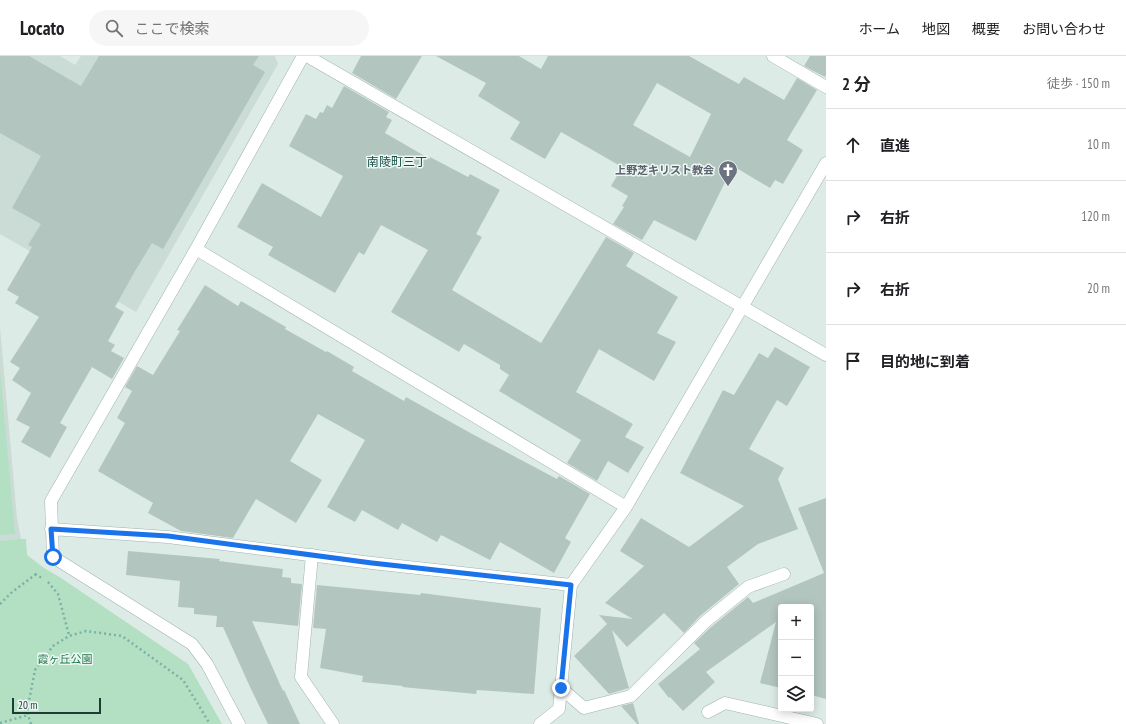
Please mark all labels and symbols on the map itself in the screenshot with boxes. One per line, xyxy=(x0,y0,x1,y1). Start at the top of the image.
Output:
district label: 南陵町三丁 xyxy=(367,154,427,169)
church icon: 上野芝キリスト教会 xyxy=(717,159,739,187)
place label: 上野芝キリスト教会 xyxy=(615,163,714,177)
route start xyxy=(44,548,62,566)
park label: 霞ヶ丘公園 xyxy=(38,652,93,666)
route end xyxy=(552,679,570,697)
scale bar xyxy=(12,696,101,715)

